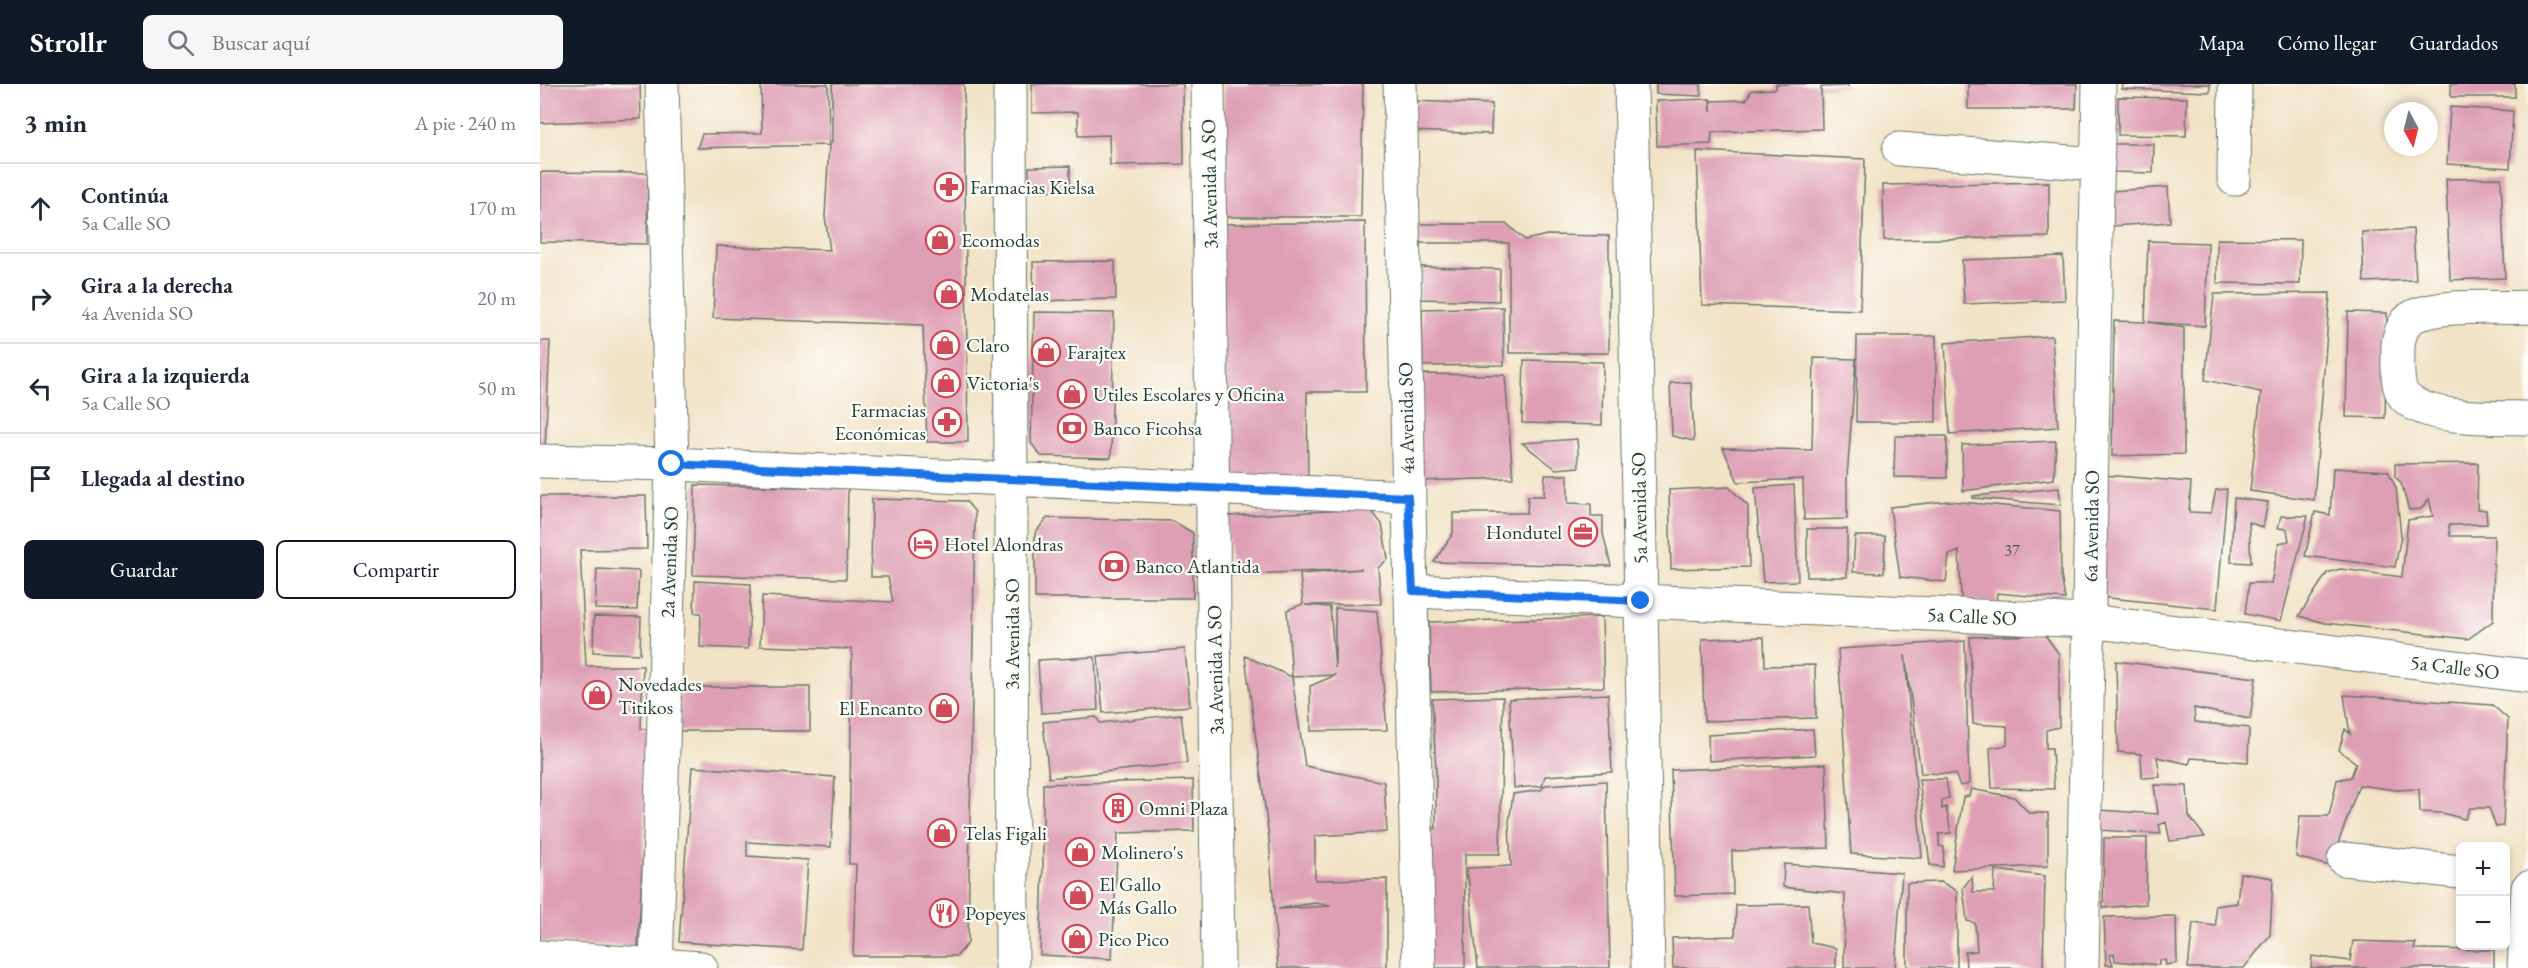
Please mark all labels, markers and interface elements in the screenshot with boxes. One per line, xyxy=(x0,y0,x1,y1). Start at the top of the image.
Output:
search box xyxy=(143,15,563,69)
text: Strollr xyxy=(30,24,107,60)
icon: search xyxy=(164,26,197,59)
text: Buscar aquí xyxy=(212,28,310,57)
text: Mapa xyxy=(2199,29,2244,56)
text: Cómo llegar xyxy=(2277,29,2376,56)
text: Guardados xyxy=(2409,29,2498,56)
north arrow xyxy=(2384,102,2438,156)
text: 3 min xyxy=(24,106,87,140)
text: A pie · 240 m xyxy=(415,110,516,136)
street label: 3a Avenida A SO xyxy=(1195,119,1223,249)
pharmacy icon: Farmacias Kielsa xyxy=(933,171,965,203)
place label: Farmacias Kielsa xyxy=(970,174,1095,200)
text: Continúa xyxy=(81,181,169,210)
icon: ahead xyxy=(24,192,57,225)
text: 170 m xyxy=(468,195,516,221)
text: 5a Calle SO xyxy=(81,210,171,236)
shop icon: Ecomodas xyxy=(924,224,956,256)
place label: Ecomodas xyxy=(961,227,1039,253)
text: Gira a la derecha xyxy=(81,271,233,300)
shop icon: Modatelas xyxy=(933,278,965,310)
place label: Modatelas xyxy=(970,281,1049,307)
icon: right xyxy=(24,282,57,315)
text: 20 m xyxy=(477,285,516,311)
text: 4a Avenida SO xyxy=(81,300,193,326)
shop icon: Claro xyxy=(929,329,961,361)
place label: Claro xyxy=(966,332,1010,358)
shop icon: Farajtex xyxy=(1030,336,1062,368)
place label: Farajtex xyxy=(1067,339,1126,365)
text: Gira a la izquierda xyxy=(81,361,250,390)
street label: 4a Avenida SO xyxy=(1392,362,1420,474)
shop icon: Victoria's xyxy=(930,367,962,399)
place label: Victoria's xyxy=(967,370,1039,396)
icon: left xyxy=(24,372,57,405)
text: 50 m xyxy=(477,375,516,401)
shop icon: Utiles Escolares y Oficina xyxy=(1056,378,1088,410)
place label: Utiles Escolares y Oficina xyxy=(1093,381,1285,407)
text: 5a Calle SO xyxy=(81,390,171,416)
place label: Farmacias Económicas xyxy=(834,397,926,446)
pharmacy icon: Farmacias Económicas xyxy=(931,406,963,438)
bank icon: Banco Ficohsa xyxy=(1056,412,1088,444)
place label: Banco Ficohsa xyxy=(1093,415,1202,441)
route start xyxy=(658,450,684,476)
street label: 5a Avenida SO xyxy=(1625,452,1653,564)
icon: arrive xyxy=(24,462,57,495)
text: Llegada al destino xyxy=(81,464,245,493)
street label: 6a Avenida SO xyxy=(2077,470,2105,582)
street label: 2a Avenida SO xyxy=(654,505,684,619)
office icon: Hondutel xyxy=(1567,516,1599,548)
place label: Hondutel xyxy=(1486,519,1562,545)
hotel icon: Hotel Alondras xyxy=(907,528,939,560)
place label: Hotel Alondras xyxy=(944,531,1063,557)
button: Guardar xyxy=(24,540,264,599)
button: Compartir xyxy=(276,540,516,599)
house number: 37 xyxy=(2004,540,2020,561)
bank icon: Banco Atlantida xyxy=(1098,550,1130,582)
place label: Banco Atlantida xyxy=(1135,553,1260,579)
street label: 3a Avenida SO xyxy=(999,578,1025,690)
route end xyxy=(1627,587,1653,613)
street label: 5a Calle SO xyxy=(1927,601,2017,631)
street label: 3a Avenida A SO xyxy=(1201,605,1229,735)
street label: 5a Calle SO xyxy=(2409,649,2501,685)
place label: Novedades Titikos xyxy=(618,671,702,720)
shop icon: Novedades Titikos xyxy=(581,679,613,711)
shop icon: El Encanto xyxy=(928,692,960,724)
place label: El Encanto xyxy=(839,695,923,721)
building icon: Omni Plaza xyxy=(1102,792,1134,824)
place label: Omni Plaza xyxy=(1139,795,1228,821)
shop icon: Telas Figali xyxy=(926,817,958,849)
place label: Telas Figali xyxy=(963,820,1047,846)
shop icon: Molinero's xyxy=(1064,836,1096,868)
place label: Molinero's xyxy=(1101,839,1183,865)
map controls xyxy=(2456,842,2510,950)
button: + xyxy=(2456,842,2510,896)
place label: El Gallo Más Gallo xyxy=(1099,871,1177,920)
shop icon: El Gallo Más Gallo xyxy=(1062,879,1094,911)
button: − xyxy=(2456,896,2510,950)
restaurant icon: Popeyes xyxy=(928,897,960,929)
place label: Popeyes xyxy=(965,900,1026,926)
shop icon: Pico Pico xyxy=(1061,923,1093,955)
place label: Pico Pico xyxy=(1098,926,1169,952)

